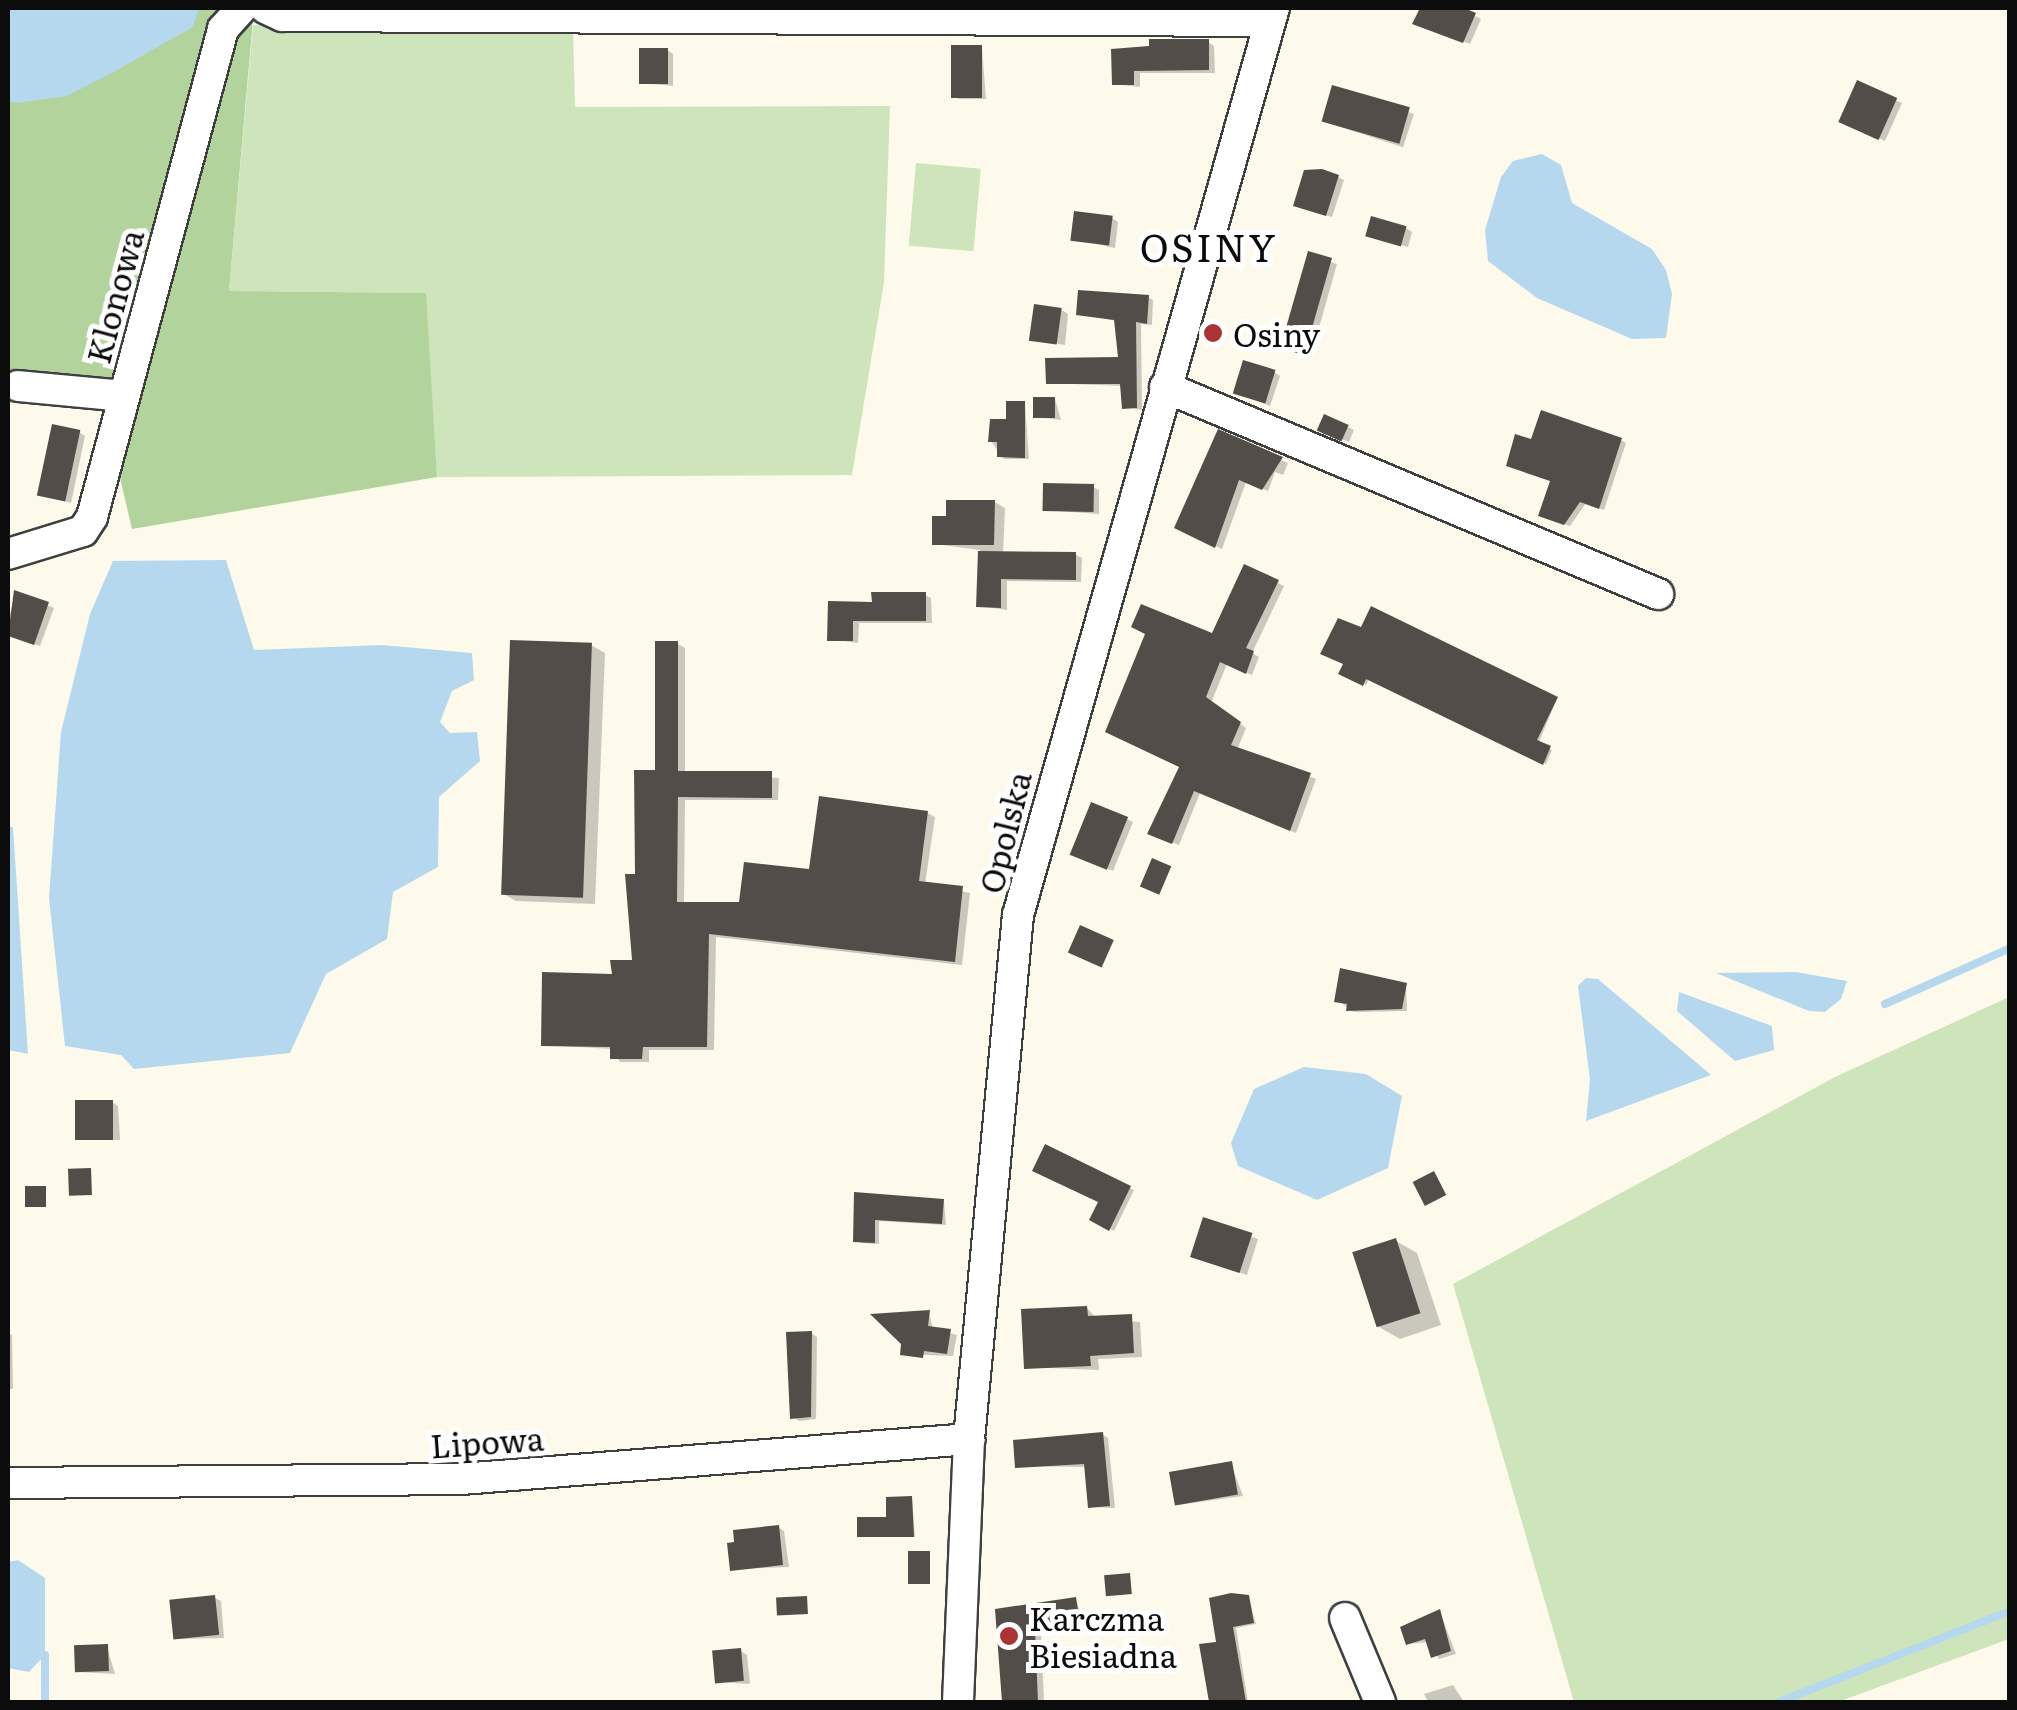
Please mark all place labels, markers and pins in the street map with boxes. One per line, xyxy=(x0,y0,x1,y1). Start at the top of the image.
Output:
place label: Osiny xyxy=(1233,314,1320,352)
marker: Osiny xyxy=(1202,322,1224,344)
place label: Karczma Biesiadna xyxy=(1029,1599,1177,1674)
marker: Karczma Biesiadna xyxy=(998,1625,1020,1647)

